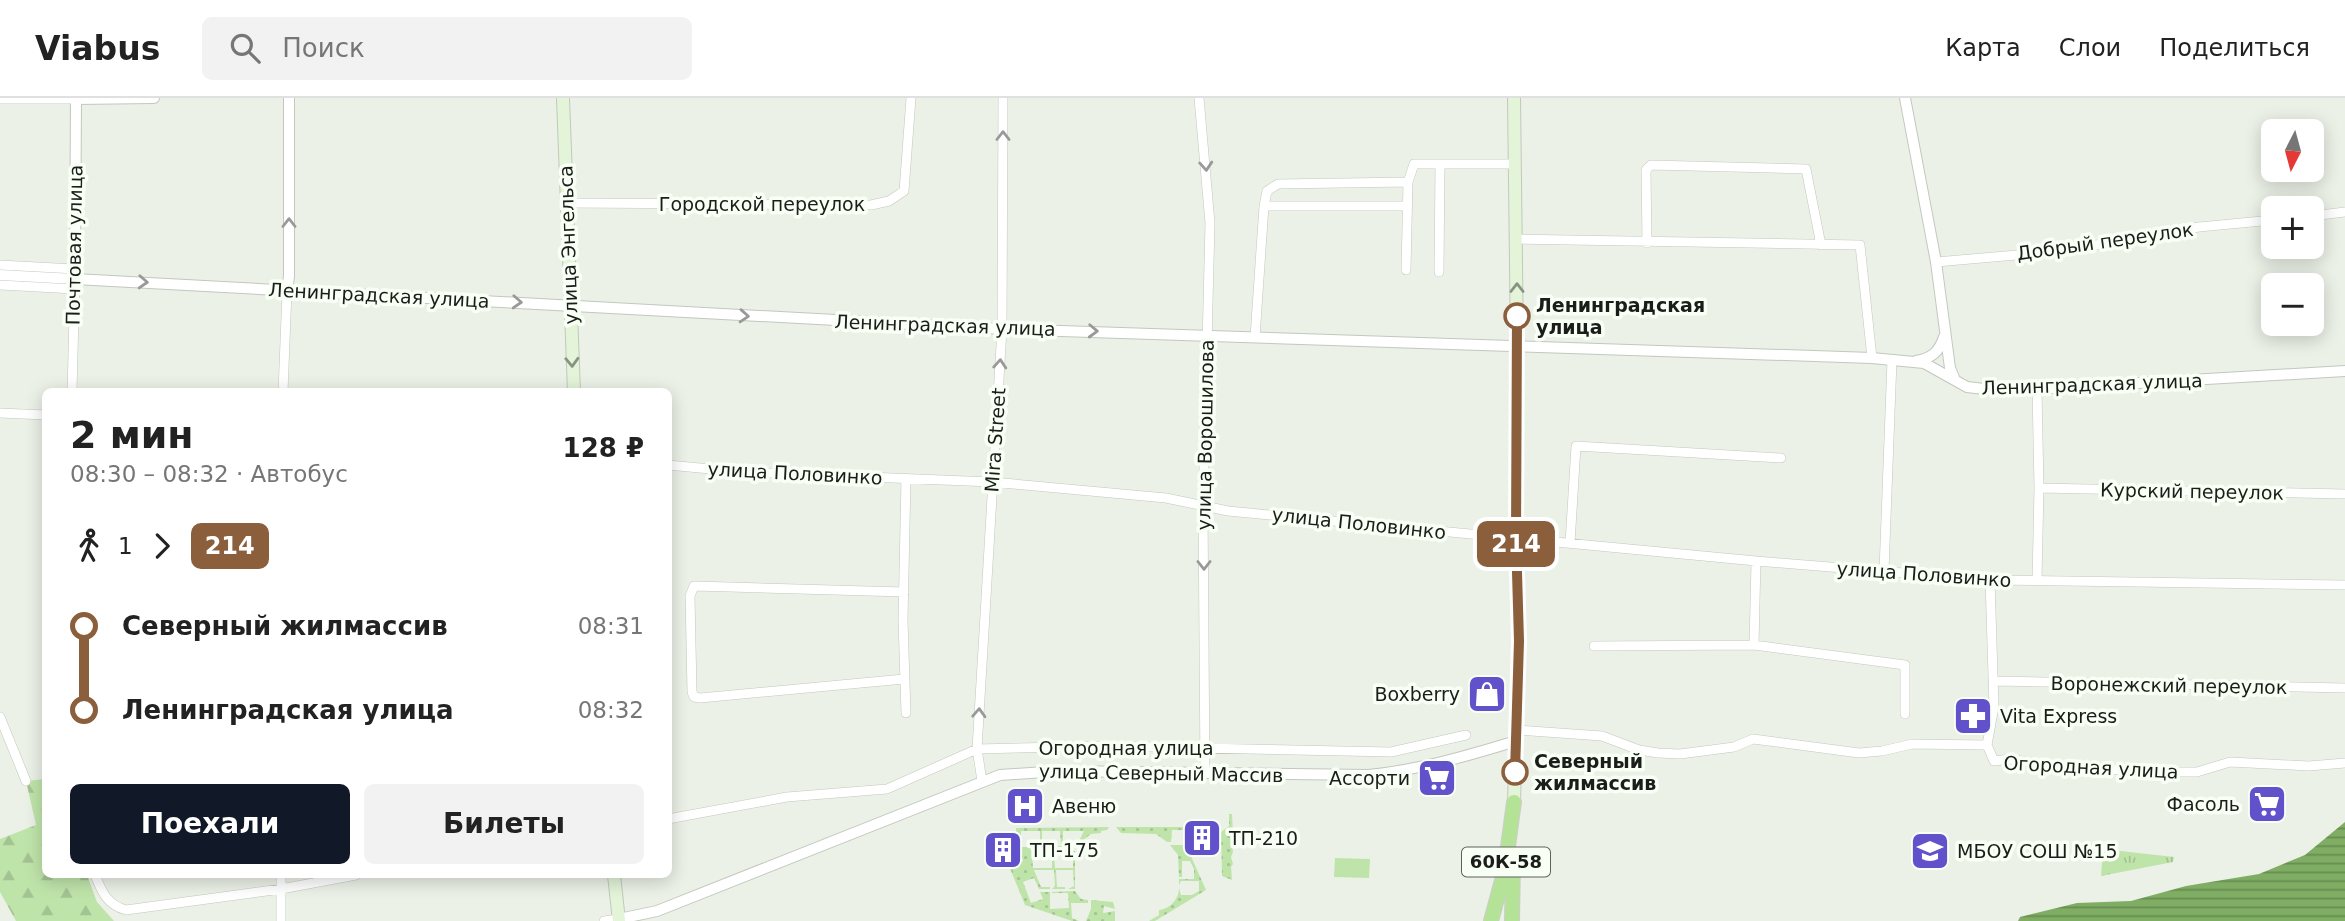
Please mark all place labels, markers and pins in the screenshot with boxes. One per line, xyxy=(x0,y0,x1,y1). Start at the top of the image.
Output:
place label: Ленинградская улица xyxy=(1536,294,1705,338)
marker: Ленинградская улица xyxy=(1504,303,1530,329)
shop icon: Boxberry xyxy=(1466,673,1508,715)
place label: Boxberry xyxy=(1374,683,1460,705)
pharmacy icon: Vita Express xyxy=(1952,695,1994,737)
place label: Vita Express xyxy=(2000,705,2117,727)
place label: Северный жилмассив xyxy=(1534,750,1656,794)
supermarket icon: Ассорти xyxy=(1416,757,1458,799)
marker: Северный жилмассив xyxy=(1502,759,1528,785)
place label: Ассорти xyxy=(1329,767,1410,789)
supermarket icon: Фасоль xyxy=(2246,783,2288,825)
hospital icon: Авеню xyxy=(1004,785,1046,827)
place label: Фасоль xyxy=(2167,793,2240,815)
place label: Авеню xyxy=(1052,795,1116,817)
building icon: ТП-210 xyxy=(1181,817,1223,859)
place label: ТП-210 xyxy=(1228,827,1298,849)
building icon: ТП-175 xyxy=(982,829,1024,871)
school or university icon: МБОУ СОШ №15 xyxy=(1909,830,1951,872)
place label: ТП-175 xyxy=(1029,839,1099,861)
place label: МБОУ СОШ №15 xyxy=(1957,840,2118,862)

